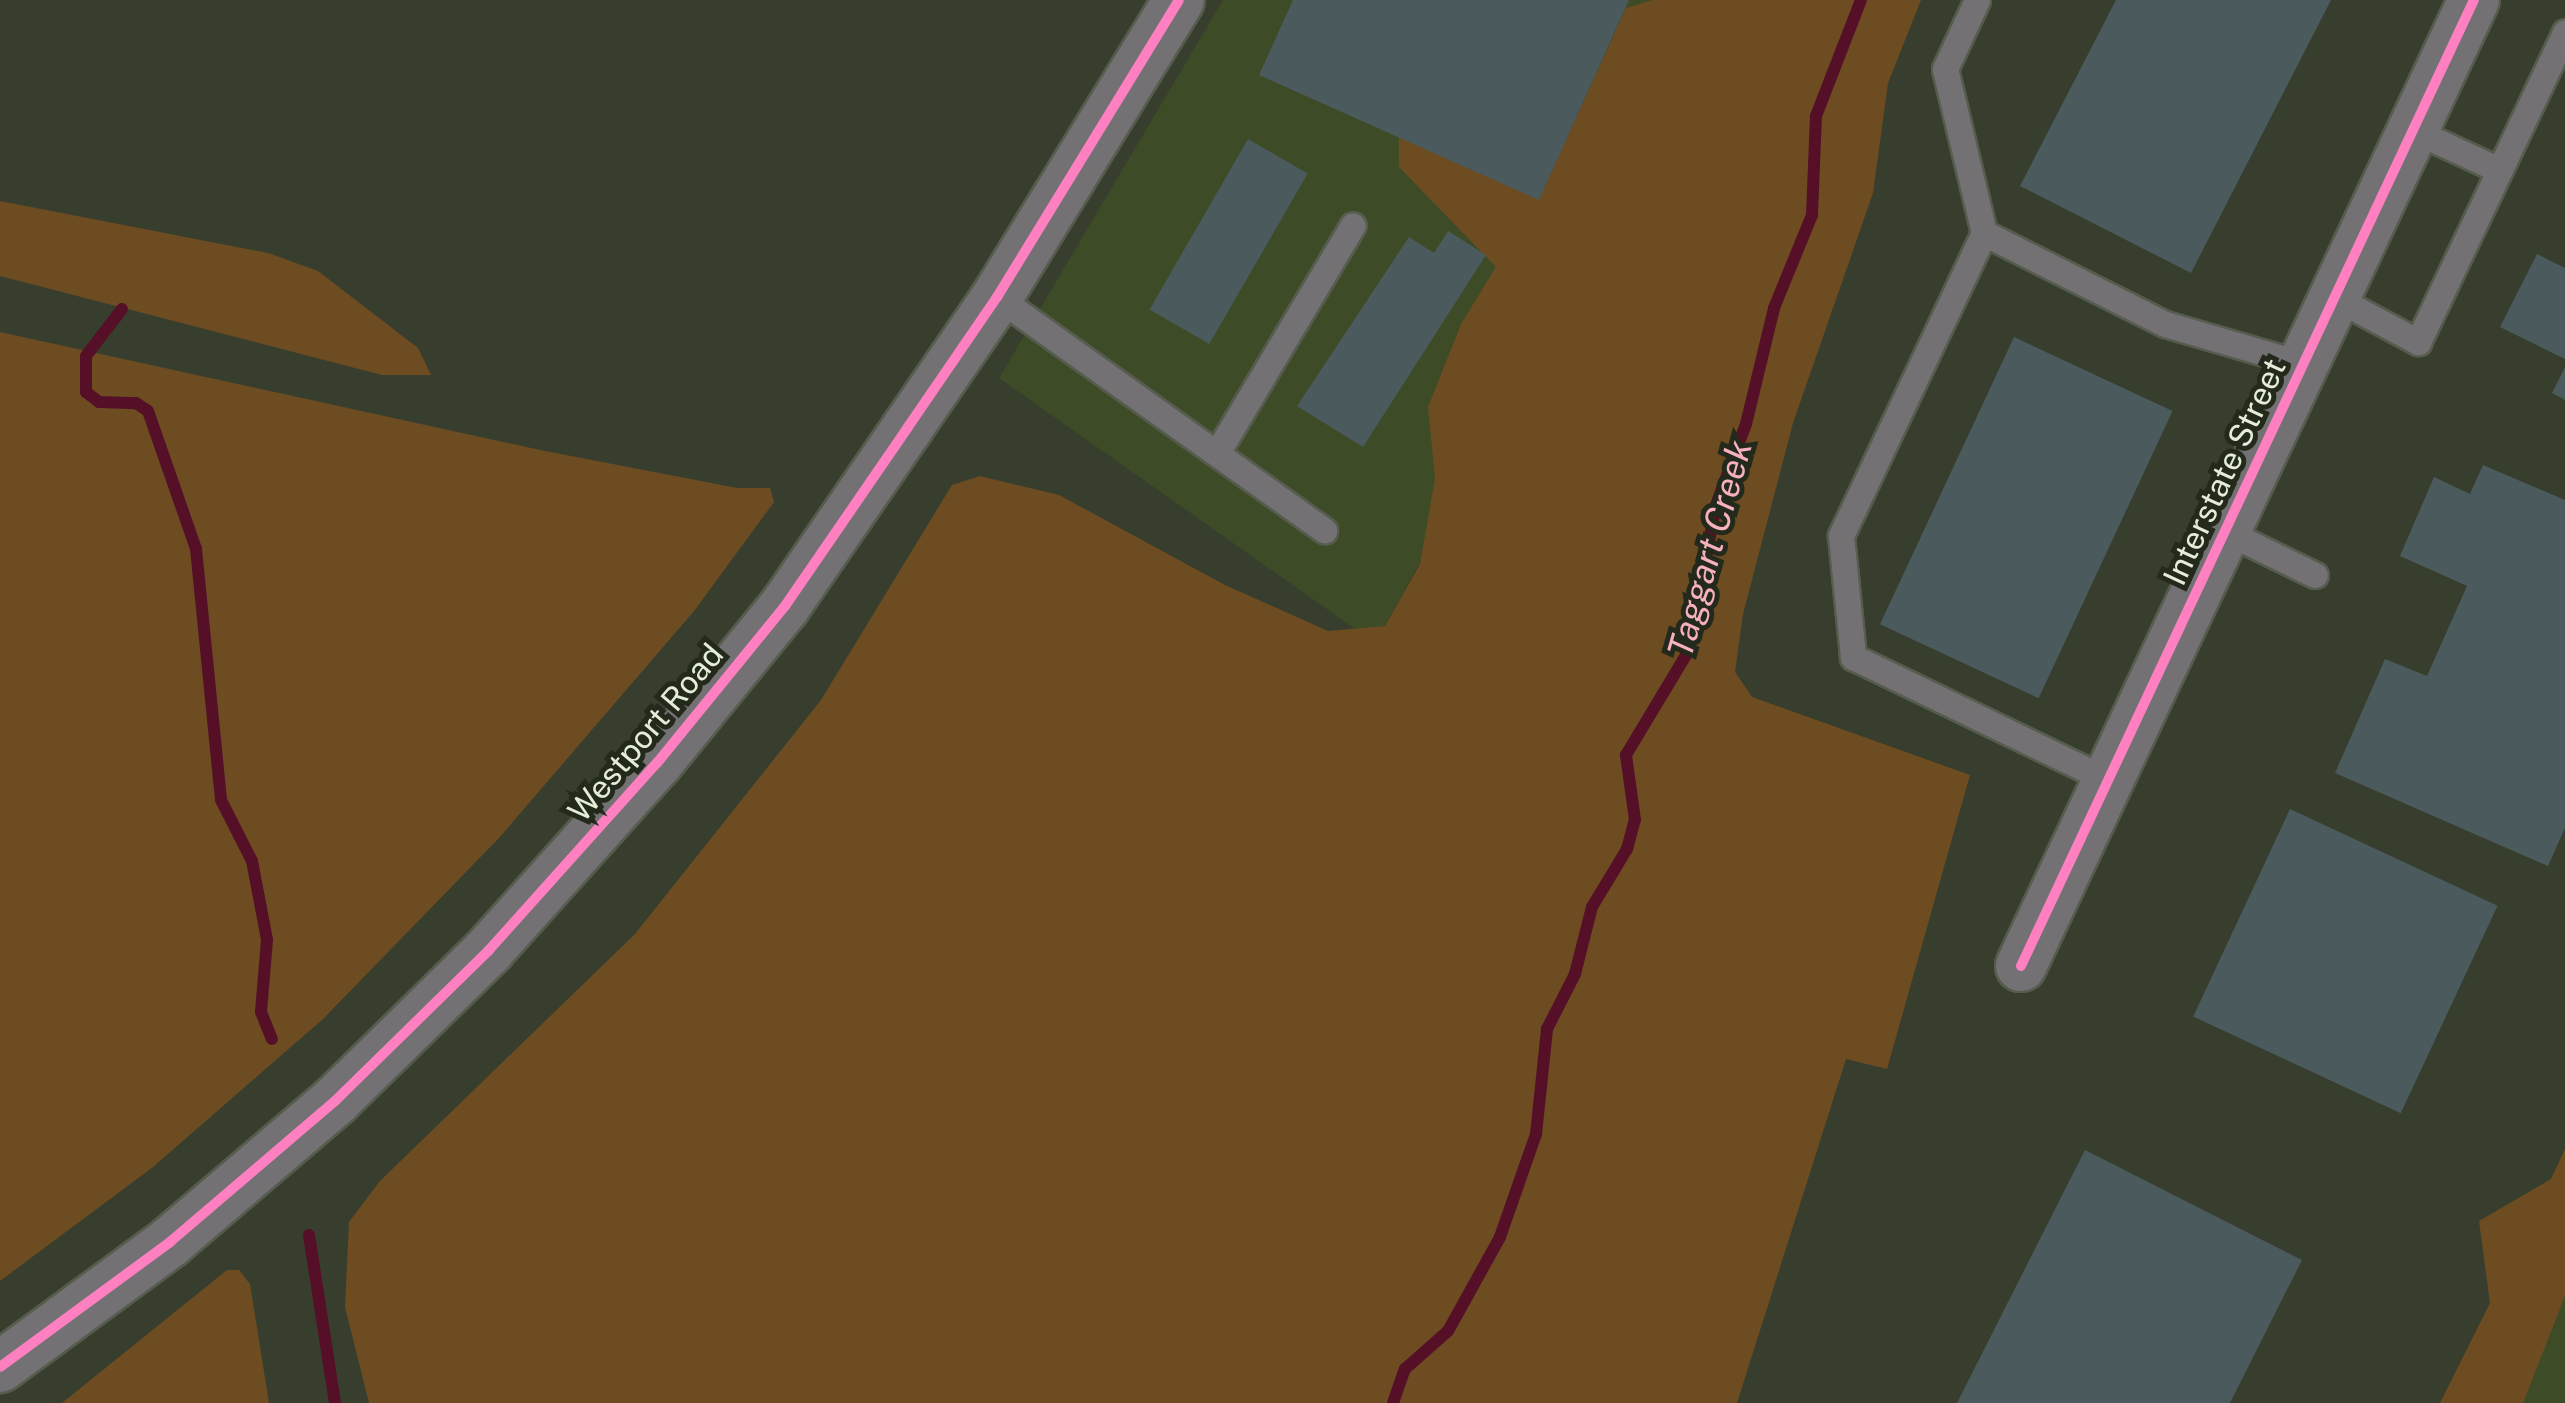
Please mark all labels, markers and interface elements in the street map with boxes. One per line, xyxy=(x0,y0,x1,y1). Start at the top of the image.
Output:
street label: Interstate Street xyxy=(2156,352,2294,592)
water label: Taggart Creek xyxy=(1659,436,1761,662)
street label: Westport Road xyxy=(560,636,732,830)

